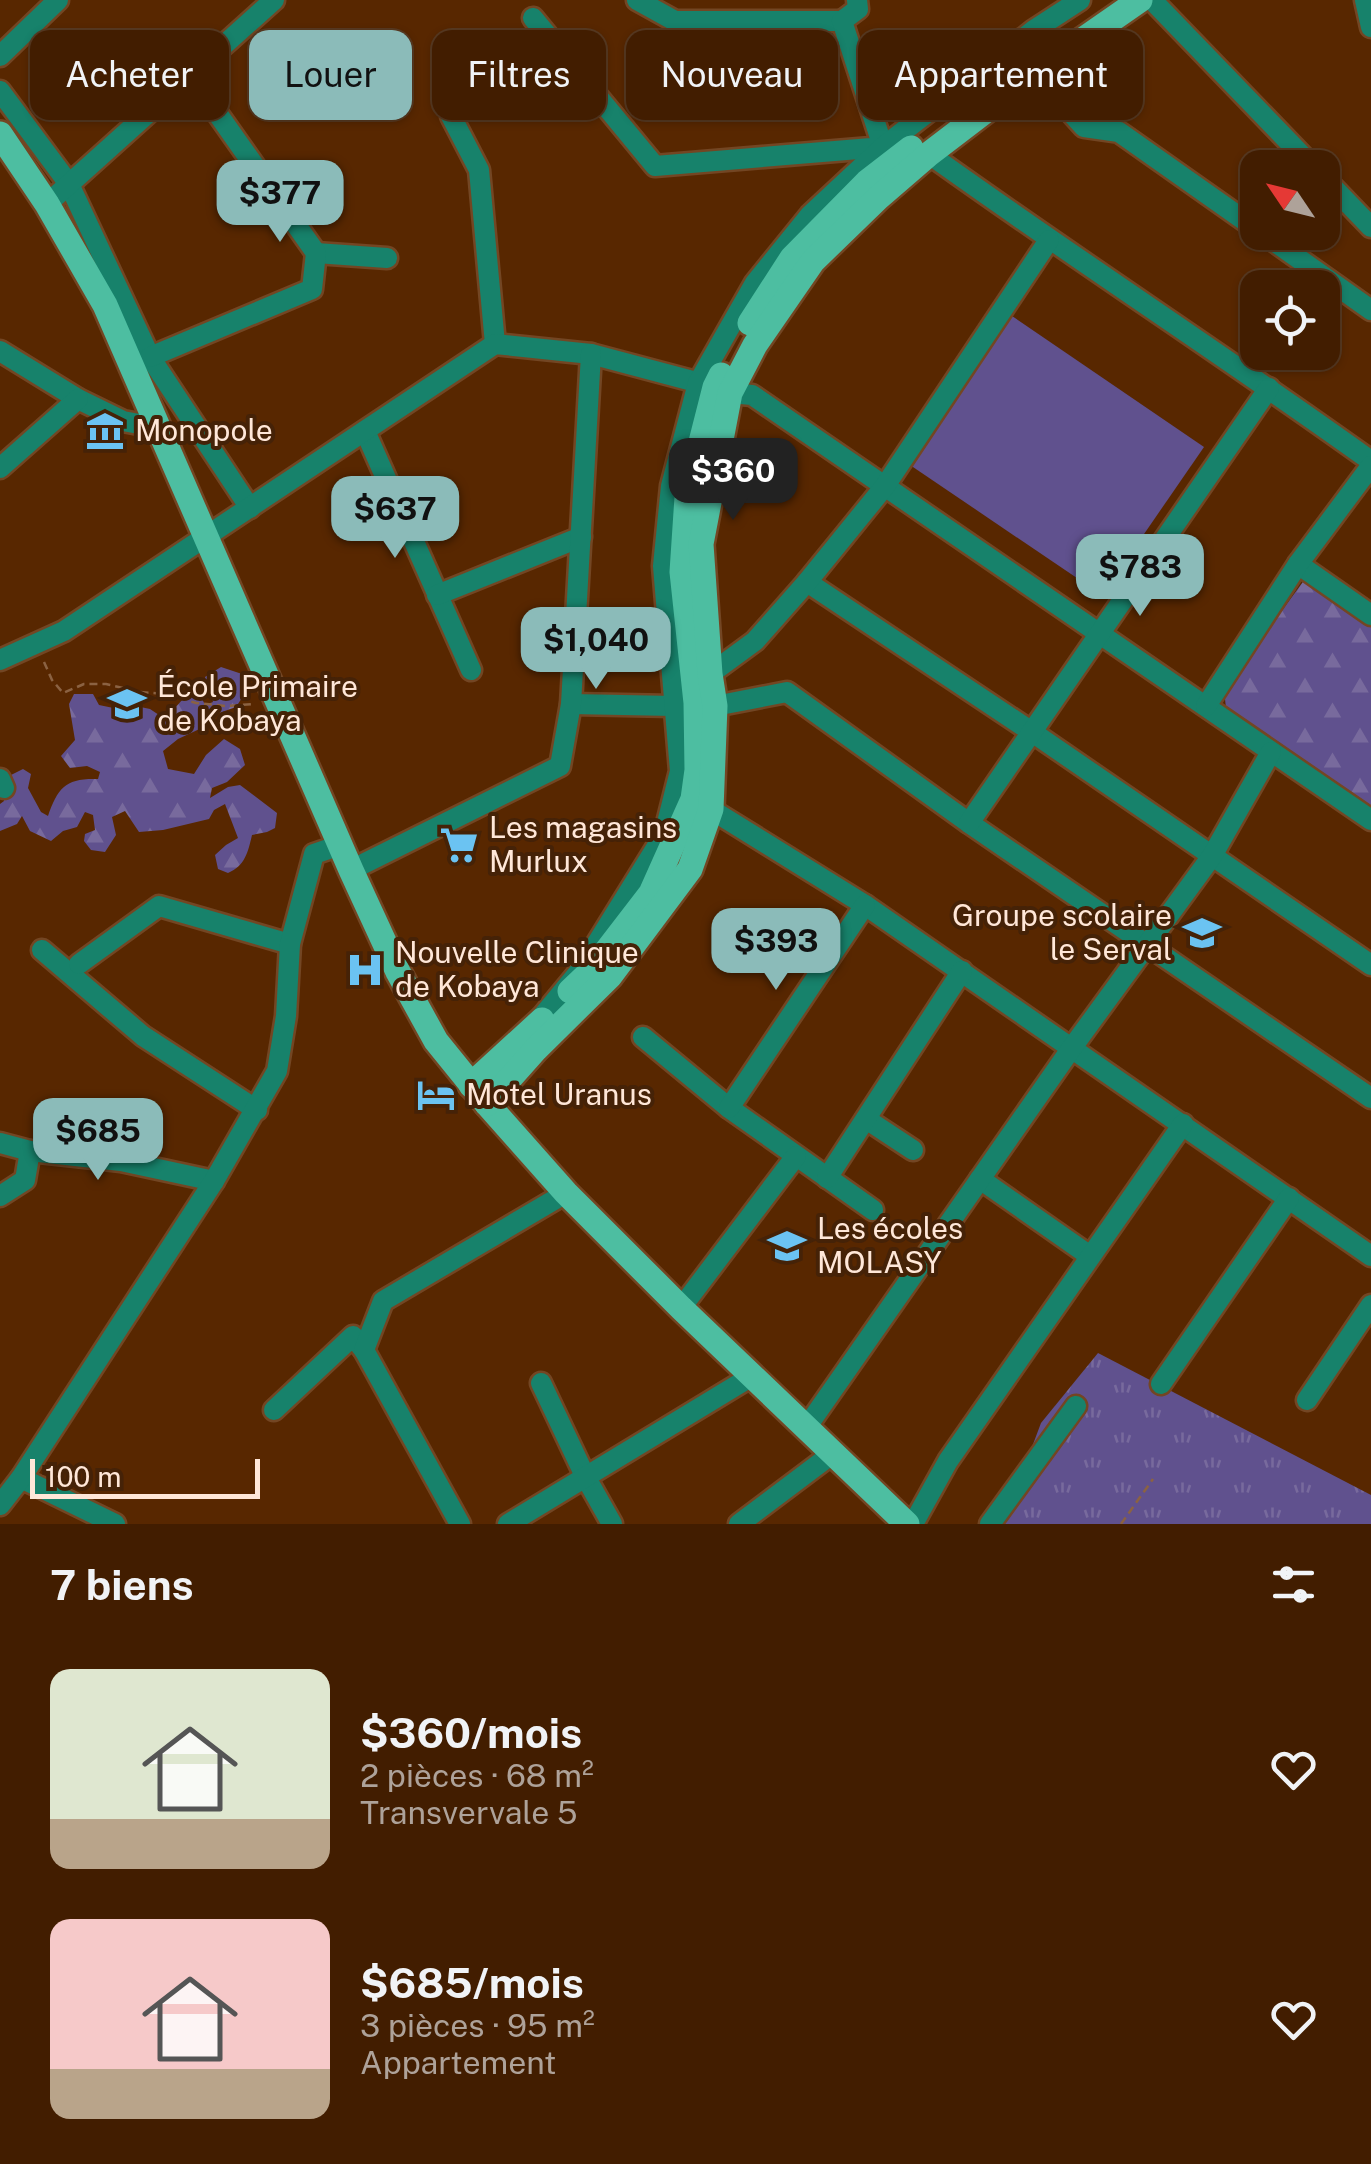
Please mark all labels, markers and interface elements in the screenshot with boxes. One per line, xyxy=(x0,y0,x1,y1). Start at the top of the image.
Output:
chip: Acheter xyxy=(30,30,229,120)
chip: Louer xyxy=(249,30,412,120)
chip: Filtres xyxy=(432,30,606,120)
chip: Nouveau xyxy=(626,30,838,120)
chip: Appartement xyxy=(858,30,1143,120)
north arrow xyxy=(1240,150,1340,250)
map controls xyxy=(1240,150,1340,370)
pin: $377 xyxy=(221,160,339,245)
text: $377 xyxy=(239,174,321,211)
button: locate xyxy=(1240,270,1340,370)
museum icon: Monopole xyxy=(84,410,126,452)
place label: Monopole xyxy=(135,412,273,448)
pin: $360 xyxy=(674,438,792,523)
text: $360 xyxy=(691,452,775,489)
pin: $637 xyxy=(336,476,454,561)
text: $637 xyxy=(353,490,437,527)
pin: $783 xyxy=(1081,534,1199,619)
text: $783 xyxy=(1098,548,1182,585)
pin: $1,040 xyxy=(515,607,677,692)
text: $1,040 xyxy=(543,621,649,658)
place label: École Primaire de Kobaya xyxy=(157,668,358,738)
school or university icon: École Primaire de Kobaya xyxy=(106,683,148,725)
place label: Les magasins Murlux xyxy=(489,809,677,879)
supermarket icon: Les magasins Murlux xyxy=(438,824,480,866)
place label: Groupe scolaire le Serval xyxy=(952,897,1172,967)
pin: $393 xyxy=(717,908,835,993)
school or university icon: Groupe scolaire le Serval xyxy=(1181,912,1223,954)
text: $393 xyxy=(733,922,819,959)
place label: Nouvelle Clinique de Kobaya xyxy=(395,934,639,1004)
hospital icon: Nouvelle Clinique de Kobaya xyxy=(344,949,386,991)
hotel icon: Motel Uranus xyxy=(415,1074,457,1116)
place label: Motel Uranus xyxy=(466,1076,652,1112)
pin: $685 xyxy=(39,1098,157,1183)
text: $685 xyxy=(55,1112,141,1149)
place label: Les écoles MOLASY xyxy=(817,1210,963,1280)
school or university icon: Les écoles MOLASY xyxy=(766,1225,808,1267)
scale bar xyxy=(30,1454,260,1498)
text: 100 m xyxy=(45,1460,122,1493)
icon: filters xyxy=(1266,1557,1321,1612)
text: 7 biens xyxy=(50,1560,194,1609)
text: $360/mois xyxy=(360,1708,582,1757)
icon: home xyxy=(130,1709,250,1829)
icon: heart xyxy=(1266,1742,1321,1797)
text: 2 pièces · 68 m² xyxy=(360,1757,594,1794)
text: Transvervale 5 xyxy=(360,1794,577,1831)
text: $685/mois xyxy=(360,1958,584,2007)
icon: home xyxy=(130,1959,250,2079)
icon: heart xyxy=(1266,1992,1321,2047)
text: 3 pièces · 95 m² xyxy=(360,2007,595,2044)
text: Appartement xyxy=(360,2044,557,2081)

